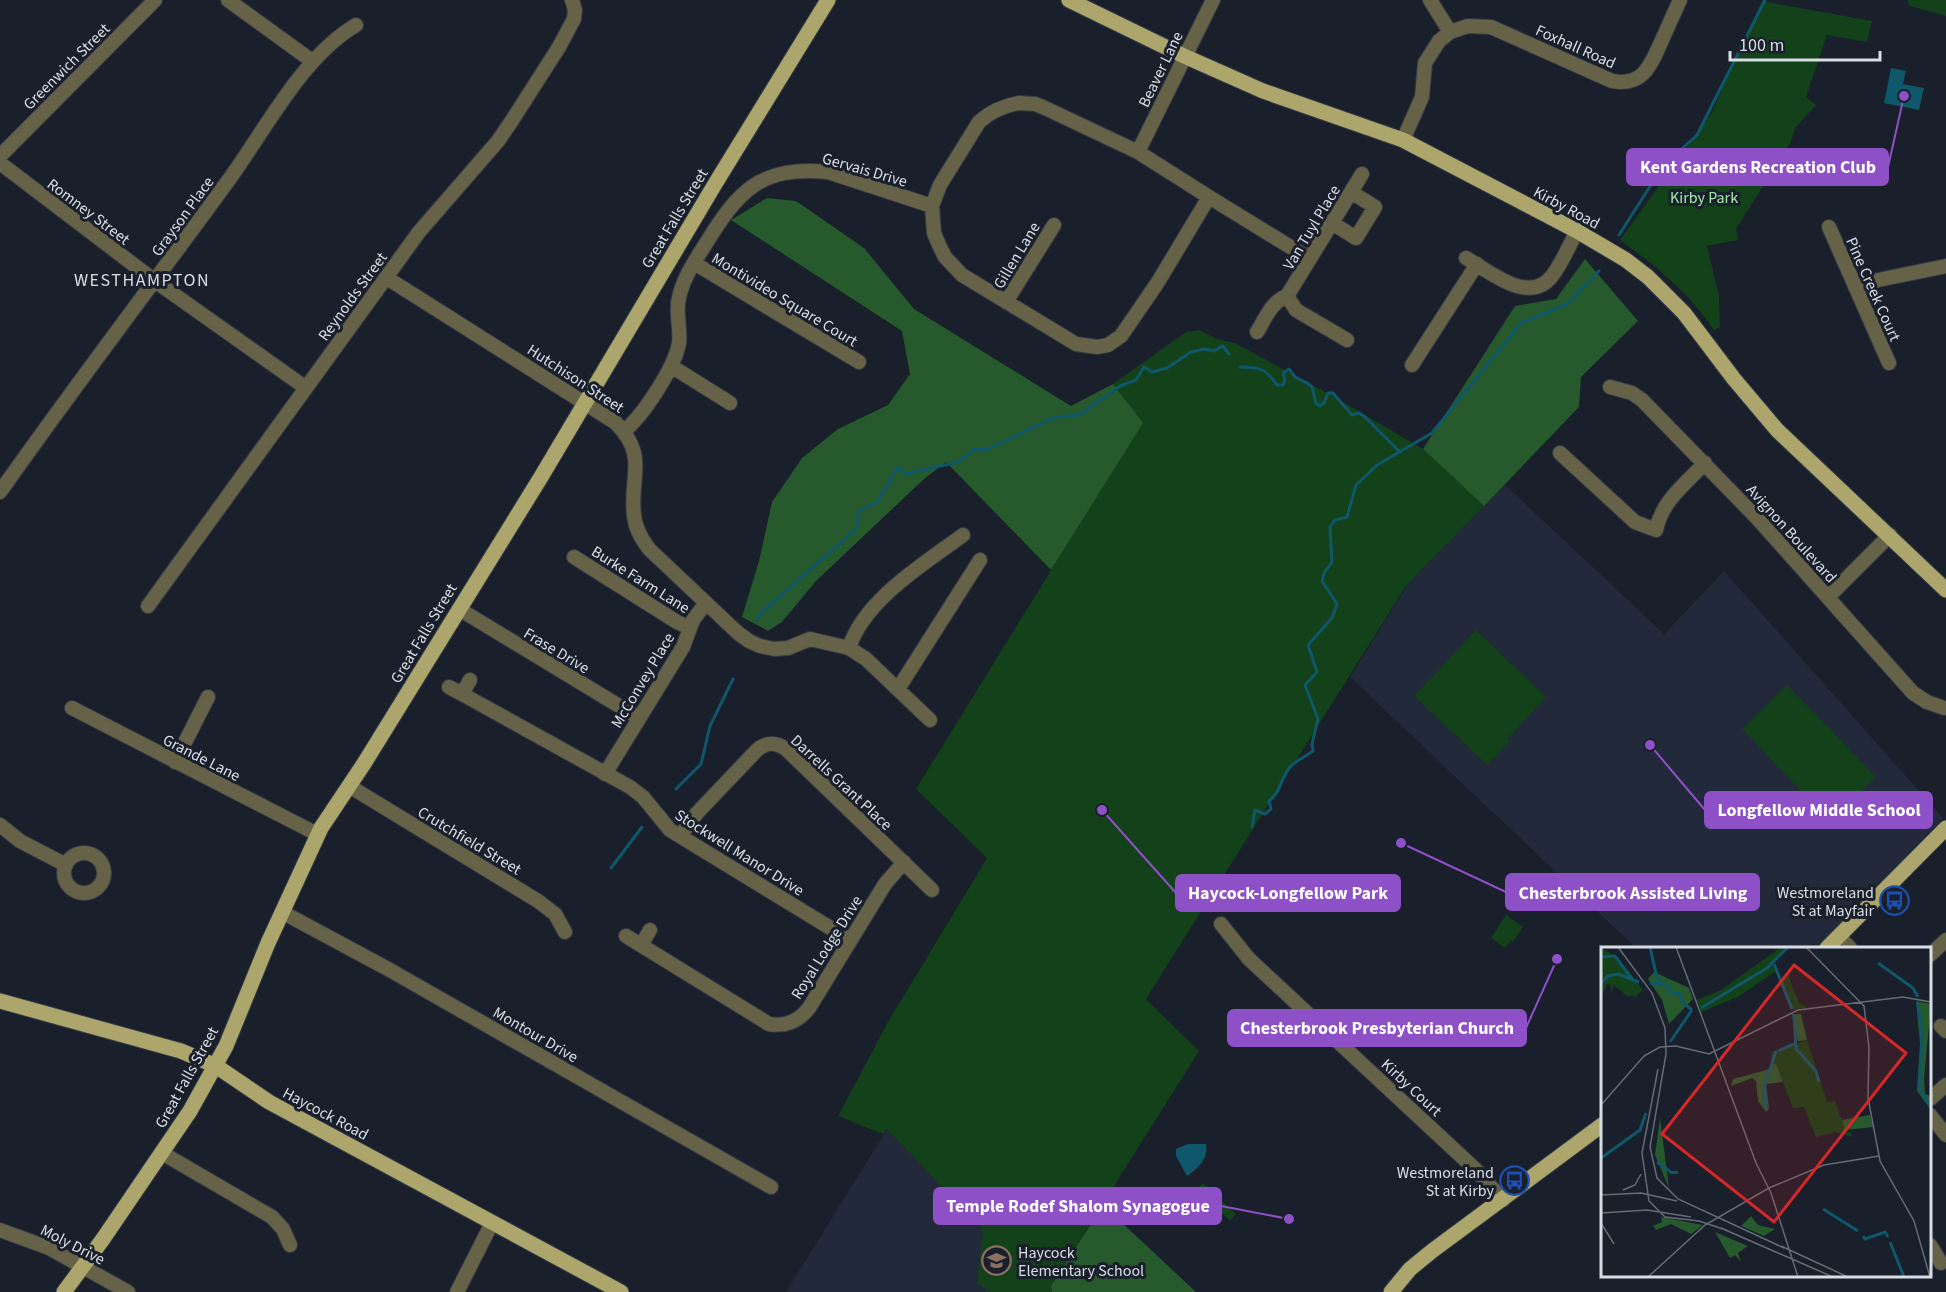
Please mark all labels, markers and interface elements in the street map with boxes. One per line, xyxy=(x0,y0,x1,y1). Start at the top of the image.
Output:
street label: Greenwich Street xyxy=(18,18,115,115)
street label: Foxhall Road xyxy=(1532,19,1619,74)
scale bar xyxy=(1730,24,1880,62)
street label: Beaver Lane xyxy=(1133,28,1189,111)
text: 100 m xyxy=(1739,33,1784,58)
street label: Gervais Drive xyxy=(820,147,910,193)
callout: Kent Gardens Recreation Club xyxy=(1627,149,1888,185)
text: Kent Gardens Recreation Club xyxy=(1640,155,1876,180)
street label: Great Falls Street xyxy=(636,164,714,273)
street label: Grayson Place xyxy=(146,172,219,261)
street label: Romney Street xyxy=(42,173,135,251)
street label: Van Tuyl Place xyxy=(1278,181,1346,274)
street label: Kirby Road xyxy=(1529,181,1604,235)
park label: Kirby Park xyxy=(1670,187,1738,209)
street label: Gillen Lane xyxy=(988,218,1045,293)
street label: Pine Creek Court xyxy=(1840,234,1906,346)
street label: Reynolds Street xyxy=(313,247,393,345)
street label: Montivideo Square Court xyxy=(707,247,862,353)
district label: WESTHAMPTON xyxy=(74,268,210,293)
street label: Hutchison Street xyxy=(523,339,629,419)
street label: Avignon Boulevard xyxy=(1741,480,1842,588)
street label: Burke Farm Lane xyxy=(587,541,694,619)
street label: Great Falls Street xyxy=(385,579,463,688)
street label: Frase Drive xyxy=(519,623,594,679)
street label: McConvey Place xyxy=(606,629,680,732)
street label: Grande Lane xyxy=(159,729,244,787)
street label: Darrells Grant Place xyxy=(786,730,897,836)
callout: Longfellow Middle School xyxy=(1705,792,1932,828)
text: Longfellow Middle School xyxy=(1717,798,1921,823)
street label: Crutchfield Street xyxy=(414,801,526,881)
street label: Stockwell Manor Drive xyxy=(671,804,808,902)
callout: Chesterbrook Assisted Living xyxy=(1506,874,1759,910)
callout: Haycock-Longfellow Park xyxy=(1176,875,1400,911)
text: Haycock-Longfellow Park xyxy=(1188,881,1388,906)
text: Chesterbrook Assisted Living xyxy=(1519,881,1748,906)
place label: Westmoreland St at Mayfair xyxy=(1777,882,1874,922)
bus stop icon: Westmoreland St at Mayfair xyxy=(1879,885,1911,917)
street label: Royal Lodge Drive xyxy=(786,891,868,1004)
inset map xyxy=(1601,947,1931,1277)
street label: Montour Drive xyxy=(489,1002,582,1068)
callout: Chesterbrook Presbyterian Church xyxy=(1228,1010,1526,1046)
text: Chesterbrook Presbyterian Church xyxy=(1240,1016,1514,1041)
street label: Great Falls Street xyxy=(150,1022,224,1132)
street label: Kirby Court xyxy=(1376,1054,1447,1122)
street label: Haycock Road xyxy=(279,1082,372,1146)
place label: Westmoreland St at Kirby xyxy=(1397,1162,1495,1202)
bus stop icon: Westmoreland St at Kirby xyxy=(1499,1165,1531,1197)
callout: Temple Rodef Shalom Synagogue xyxy=(934,1188,1221,1224)
text: Temple Rodef Shalom Synagogue xyxy=(946,1194,1210,1219)
street label: Moly Drive xyxy=(36,1219,109,1271)
place label: Haycock Elementary School xyxy=(1018,1242,1144,1282)
school or university icon: Haycock Elementary School xyxy=(981,1245,1013,1277)

